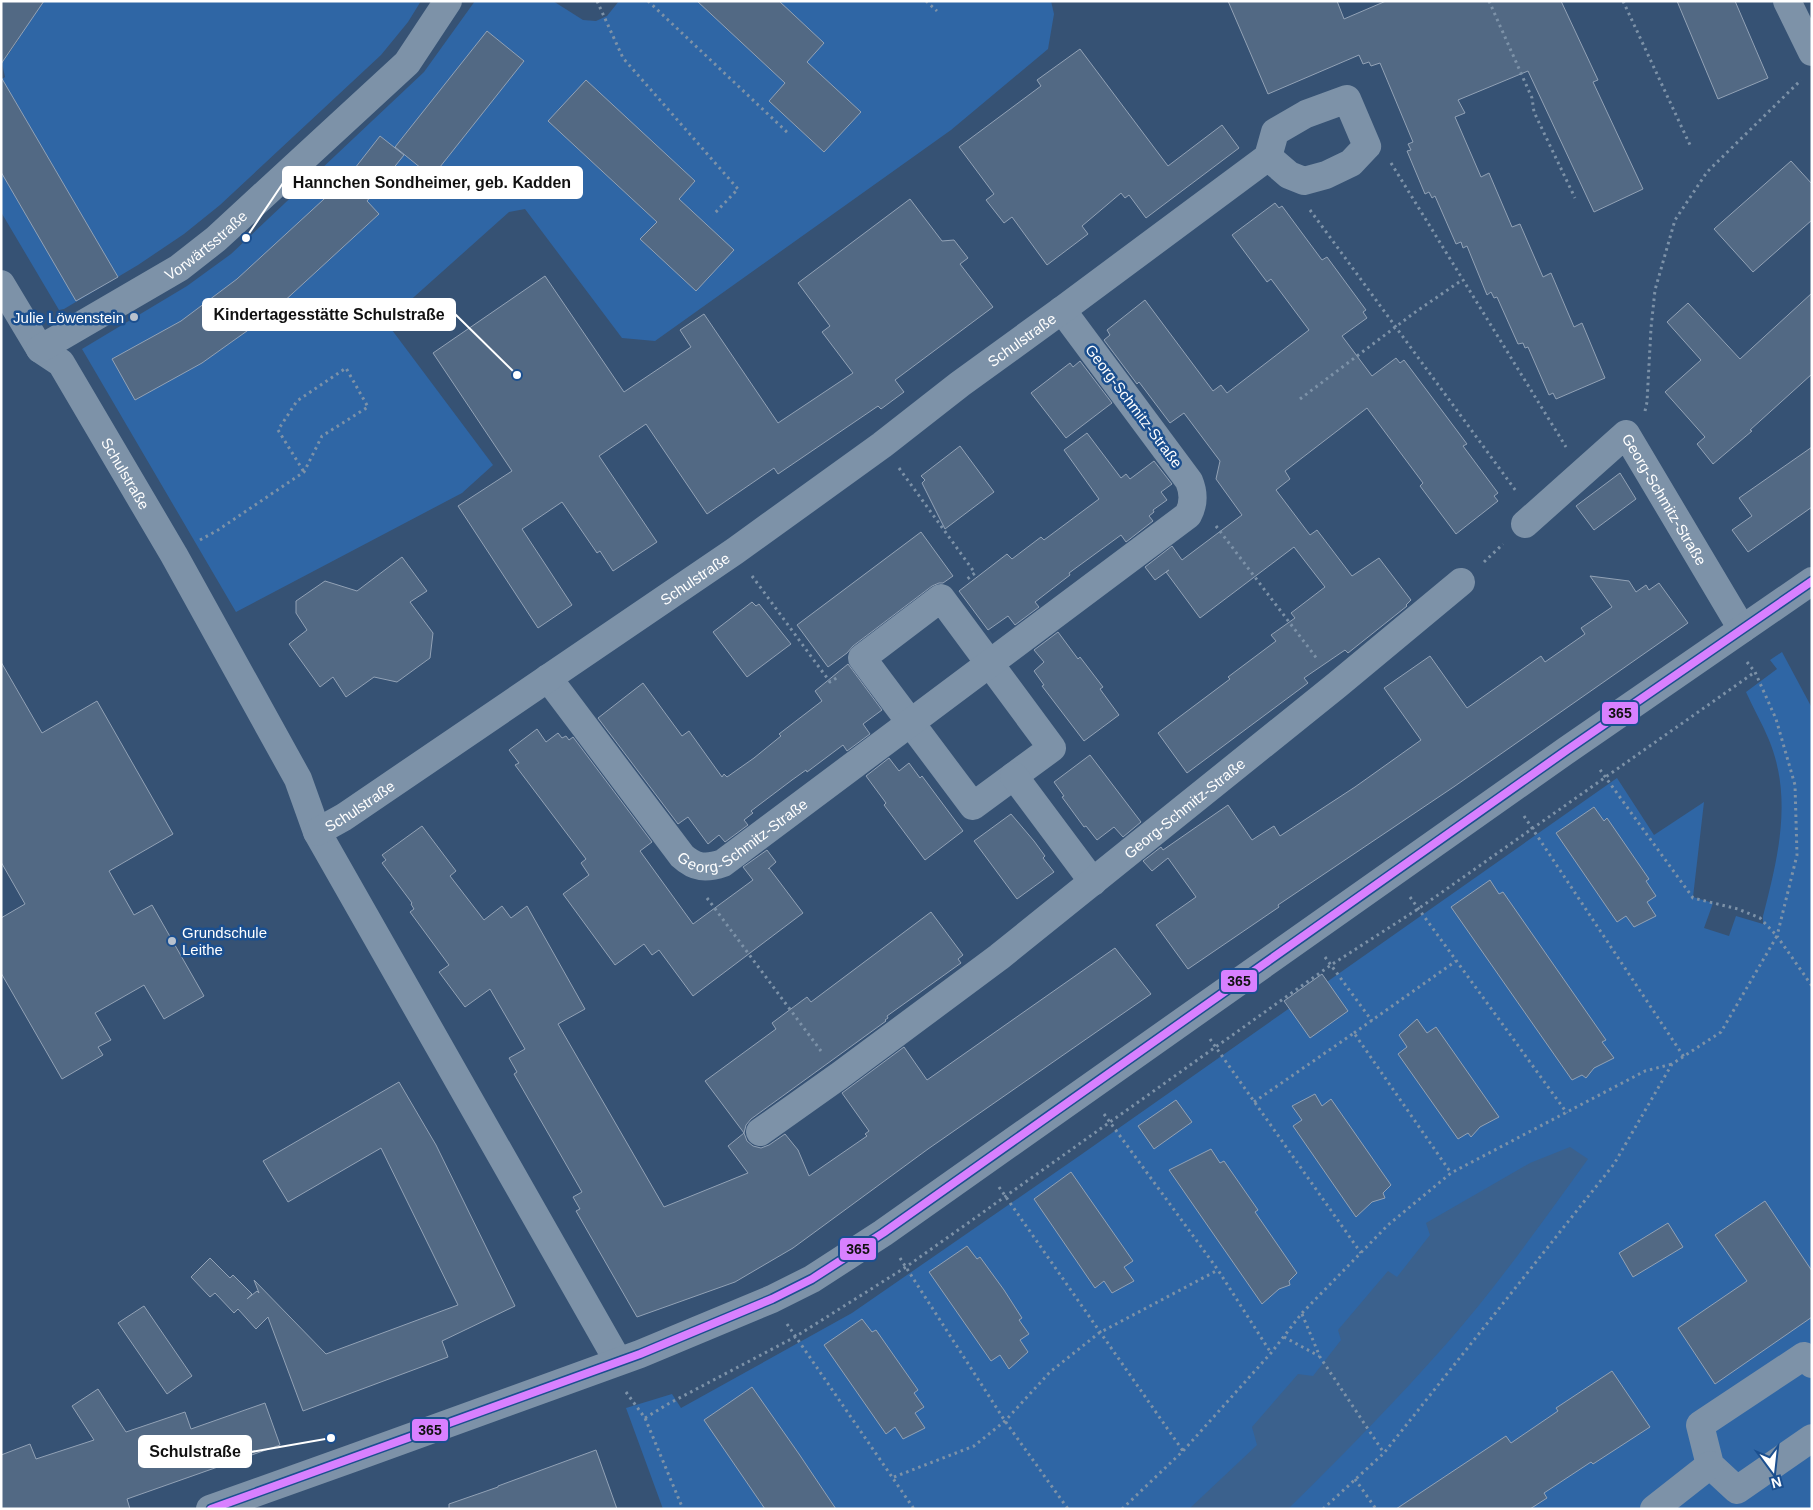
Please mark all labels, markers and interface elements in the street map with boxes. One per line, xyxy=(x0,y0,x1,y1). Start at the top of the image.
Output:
callout: Hannchen Sondheimer, geb. Kadden xyxy=(283,167,582,198)
text: Hannchen Sondheimer, geb. Kadden xyxy=(293,174,571,191)
street label: Vorwärtsstraße xyxy=(161,207,250,283)
callout: Kindertagesstätte Schulstraße xyxy=(203,299,455,330)
text: Kindertagesstätte Schulstraße xyxy=(213,306,445,323)
place label: Julie Löwenstein xyxy=(13,309,124,326)
street label: Schulstraße xyxy=(984,309,1059,370)
marker: Julie Löwenstein xyxy=(128,311,140,323)
street label: Georg-Schmitz-Straße xyxy=(1082,341,1186,471)
street label: Georg-Schmitz-Straße xyxy=(1619,430,1710,568)
street label: Schulstraße xyxy=(98,434,154,512)
street label: Schulstraße xyxy=(657,549,733,608)
line badge: 365 xyxy=(1601,701,1639,725)
text: 365 xyxy=(1608,705,1632,721)
street label: Georg-Schmitz-Straße xyxy=(1120,754,1248,862)
street label: Schulstraße xyxy=(322,777,398,835)
street label: Georg-Schmitz-Straße xyxy=(674,795,810,875)
place label: Grundschule Leithe xyxy=(182,924,267,958)
marker: Grundschule Leithe xyxy=(166,935,178,947)
line badge: 365 xyxy=(1220,969,1258,993)
text: 365 xyxy=(1227,973,1251,989)
line badge: 365 xyxy=(839,1237,877,1261)
text: 365 xyxy=(846,1241,870,1257)
line badge: 365 xyxy=(411,1418,449,1442)
text: 365 xyxy=(418,1422,442,1438)
callout: Schulstraße xyxy=(139,1436,251,1467)
text: Schulstraße xyxy=(149,1443,241,1460)
north arrow xyxy=(1748,1445,1798,1495)
text: N xyxy=(1769,1474,1783,1492)

